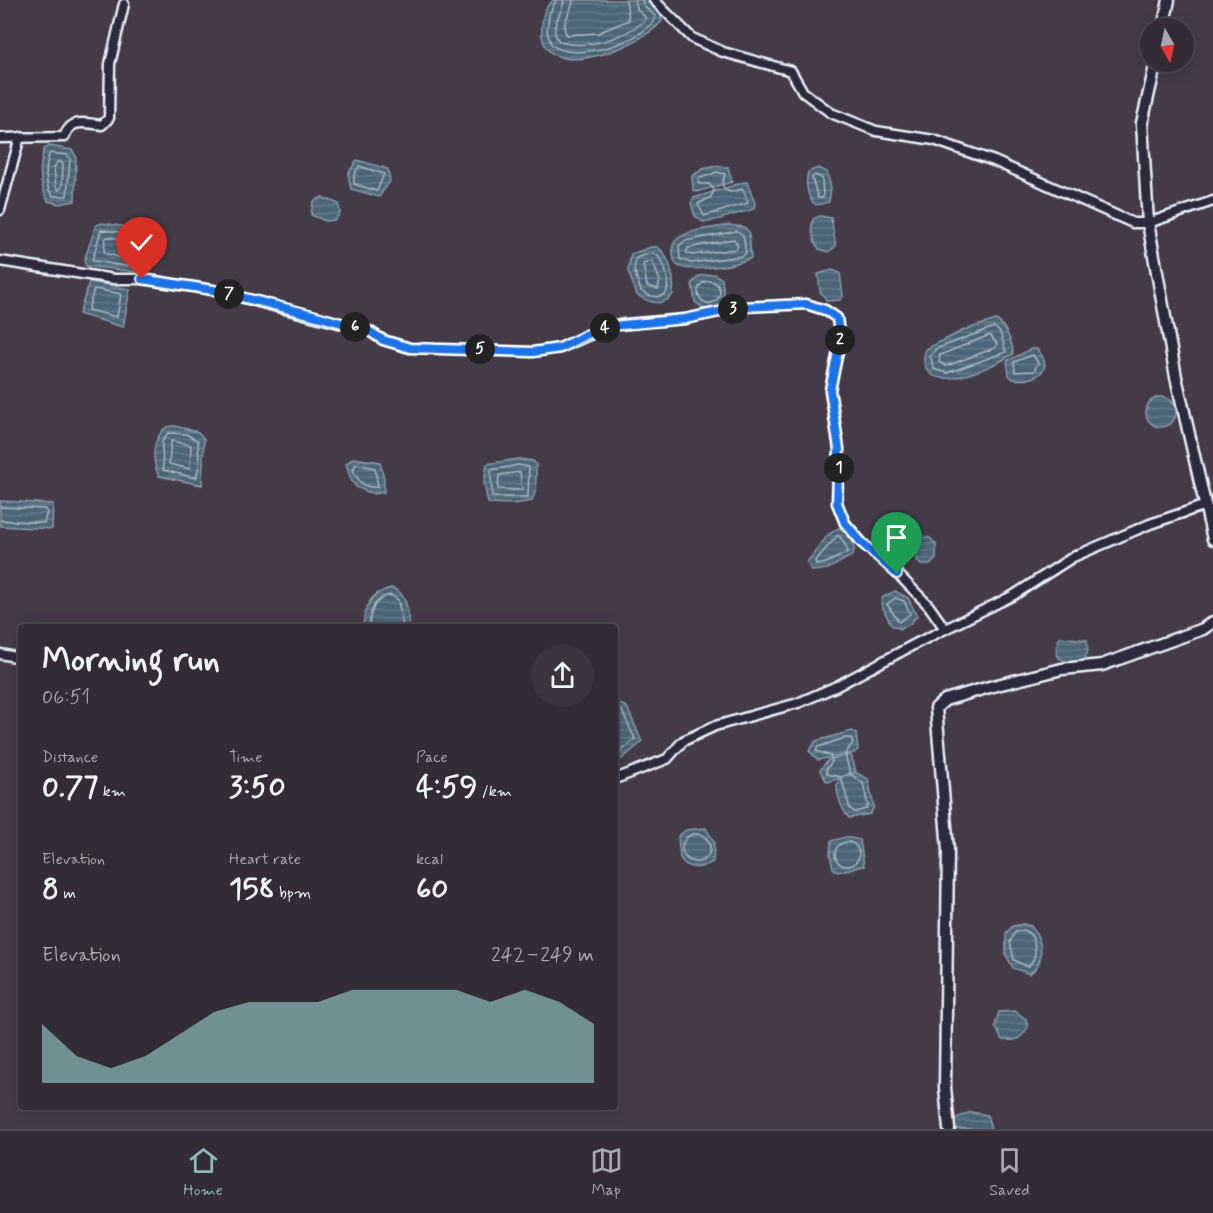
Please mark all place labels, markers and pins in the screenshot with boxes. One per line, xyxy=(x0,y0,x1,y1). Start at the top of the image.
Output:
pin xyxy=(116,217,167,279)
pin: 7 xyxy=(214,279,244,309)
pin: 3 xyxy=(718,294,748,324)
pin: 6 xyxy=(340,312,370,342)
pin: 4 xyxy=(590,313,620,343)
pin: 2 xyxy=(825,325,855,355)
pin: 5 xyxy=(465,334,495,364)
pin: 1 xyxy=(824,453,854,483)
pin xyxy=(871,512,922,574)

